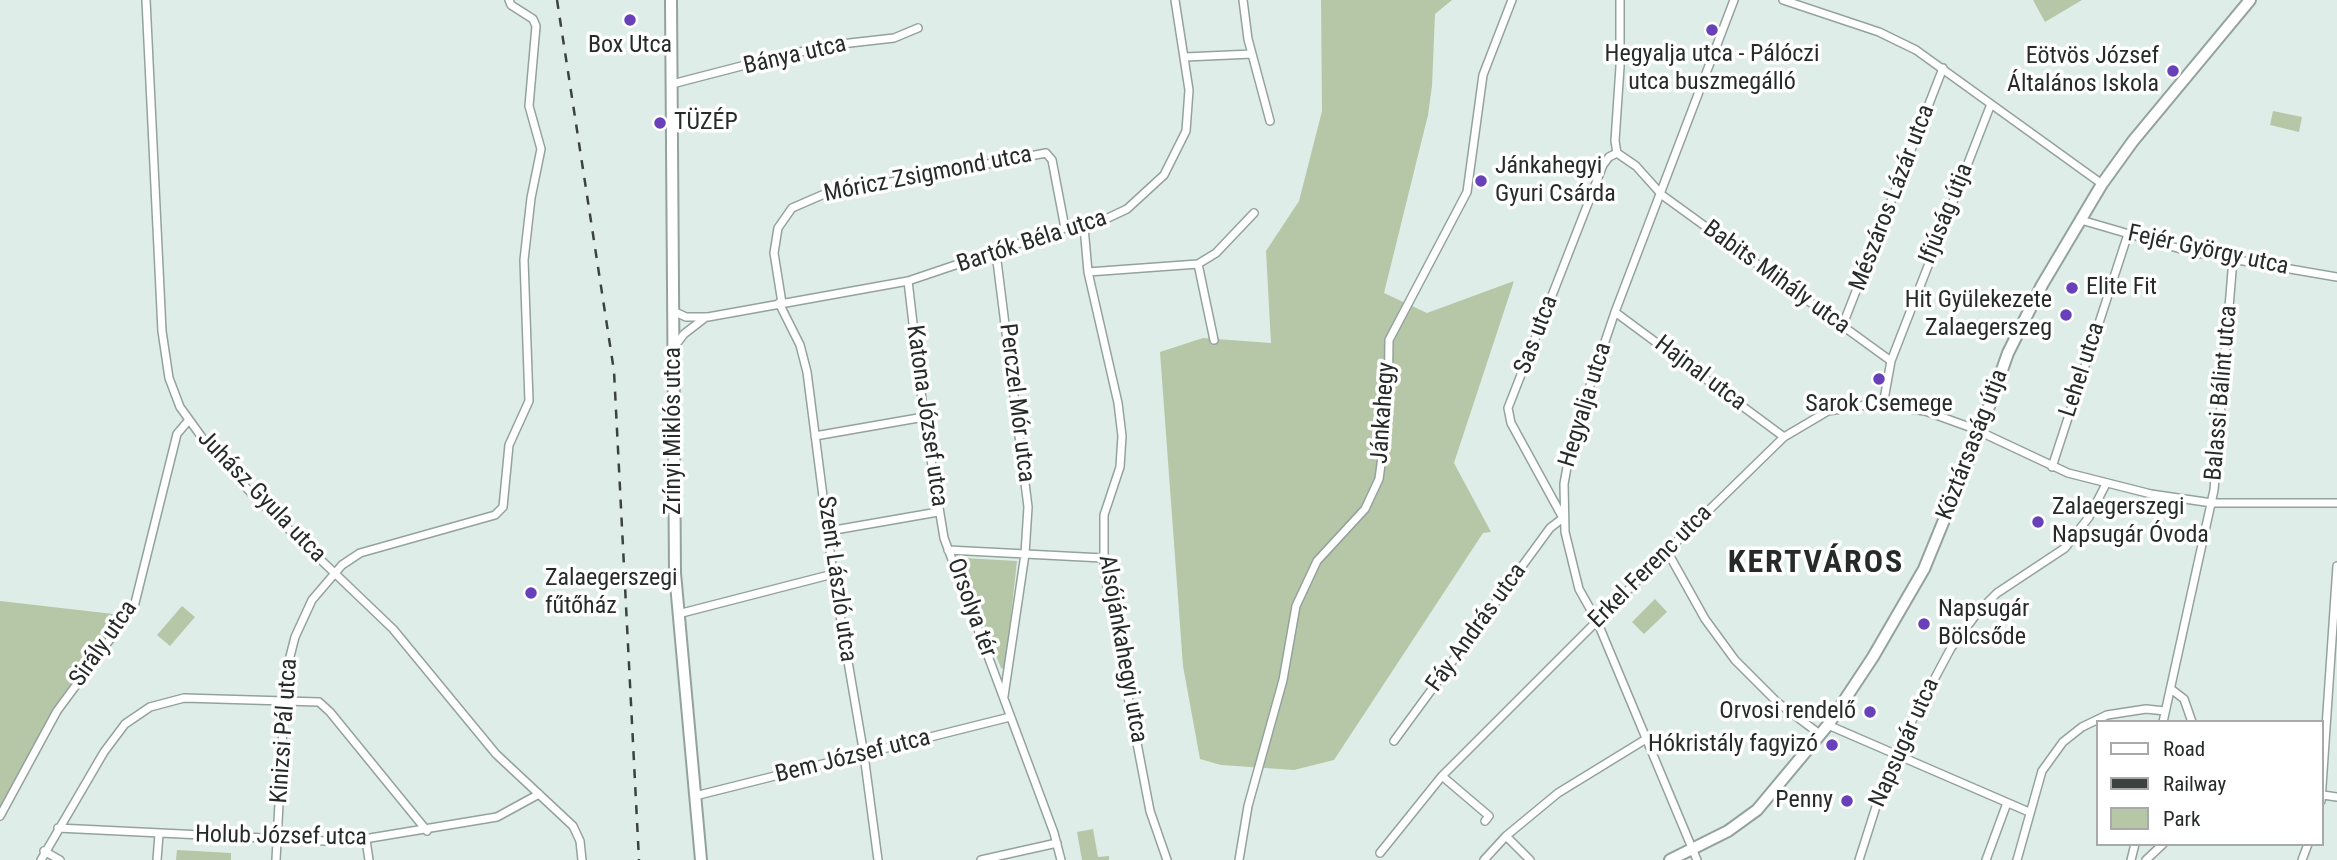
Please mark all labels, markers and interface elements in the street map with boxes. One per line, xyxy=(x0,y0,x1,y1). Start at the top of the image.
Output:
marker: Box Utca xyxy=(622,12,638,28)
marker: Hegyalja utca - Pálóczi utca buszmegálló xyxy=(1704,22,1720,38)
street label: Bánya utca xyxy=(741,30,849,82)
place label: Box Utca xyxy=(588,32,672,60)
place label: Hegyalja utca - Pálóczi utca buszmegálló xyxy=(1605,41,1819,97)
place label: Eötvös József Általános Iskola xyxy=(2007,43,2159,99)
marker: Eötvös József Általános Iskola xyxy=(2165,63,2181,79)
street label: Mészáros Lázár utca xyxy=(1844,101,1942,295)
place label: TÜZÉP xyxy=(674,109,738,137)
marker: TÜZÉP xyxy=(652,115,668,131)
street label: Móricz Zsigmond utca xyxy=(821,141,1035,209)
place label: Jánkahegyi Gyuri Csárda xyxy=(1495,153,1616,209)
street label: Ifjúság útja xyxy=(1914,159,1980,269)
marker: Jánkahegyi Gyuri Csárda xyxy=(1473,173,1489,189)
street label: Bartók Béla utca xyxy=(953,204,1111,280)
street label: Babits Mihály utca xyxy=(1697,215,1855,341)
street label: Fejér György utca xyxy=(2125,220,2291,282)
place label: Elite Fit xyxy=(2086,274,2157,302)
marker: Elite Fit xyxy=(2064,280,2080,296)
place label: Hit Gyülekezete Zalaegerszeg xyxy=(1905,287,2052,343)
street label: Sas utca xyxy=(1509,292,1565,378)
street label: Balassi Bálint utca xyxy=(2200,304,2244,482)
marker: Hit Gyülekezete Zalaegerszeg xyxy=(2058,307,2074,323)
street label: Lehel utca xyxy=(2054,319,2112,421)
street label: Perczel Mór utca xyxy=(992,322,1040,484)
street label: Katona József utca xyxy=(899,324,953,508)
street label: Hajnal utca xyxy=(1649,330,1751,418)
street label: Hegyalja utca xyxy=(1553,339,1619,471)
street label: Zrínyi Miklós utca xyxy=(660,347,688,515)
street label: Jánkahegy xyxy=(1366,361,1402,465)
street label: Köztársaság útja xyxy=(1931,366,2015,524)
marker: Sarok Csemege xyxy=(1871,371,1887,387)
place label: Sarok Csemege xyxy=(1805,391,1953,419)
street label: Juhász Gyula utca xyxy=(191,425,331,569)
street label: Szent László utca xyxy=(810,494,862,664)
place label: Zalaegerszegi Napsugár Óvoda xyxy=(2052,494,2209,550)
street label: Erkel Ferenc utca xyxy=(1583,499,1719,635)
marker: Zalaegerszegi Napsugár Óvoda xyxy=(2030,514,2046,530)
district label: KERTVÁROS xyxy=(1729,545,1903,583)
street label: Alsójánkahegyi utca xyxy=(1091,553,1153,745)
street label: Orsolya tér xyxy=(940,555,1002,661)
street label: Fáy András utca xyxy=(1421,558,1533,698)
place label: Zalaegerszegi fűtőház xyxy=(545,565,678,621)
marker: Zalaegerszegi fűtőház xyxy=(523,585,539,601)
street label: Sirály utca xyxy=(64,595,144,693)
place label: Napsugár Bölcsőde xyxy=(1938,596,2029,652)
marker: Napsugár Bölcsőde xyxy=(1916,616,1932,632)
street label: Kinizsi Pál utca xyxy=(266,658,304,804)
street label: Napsugár utca xyxy=(1864,674,1946,812)
place label: Orvosi rendelő xyxy=(1719,698,1856,726)
marker: Orvosi rendelő xyxy=(1862,704,1878,720)
legend xyxy=(2096,720,2323,846)
street label: Bem József utca xyxy=(773,724,933,790)
place label: Hókristály fagyizó xyxy=(1648,731,1818,759)
marker: Hókristály fagyizó xyxy=(1824,737,1840,753)
text: Road xyxy=(2163,737,2205,761)
text: Railway xyxy=(2163,772,2226,796)
place label: Penny xyxy=(1775,787,1833,815)
marker: Penny xyxy=(1839,793,1855,809)
text: Park xyxy=(2163,807,2200,831)
street label: Holub József utca xyxy=(195,821,367,853)

